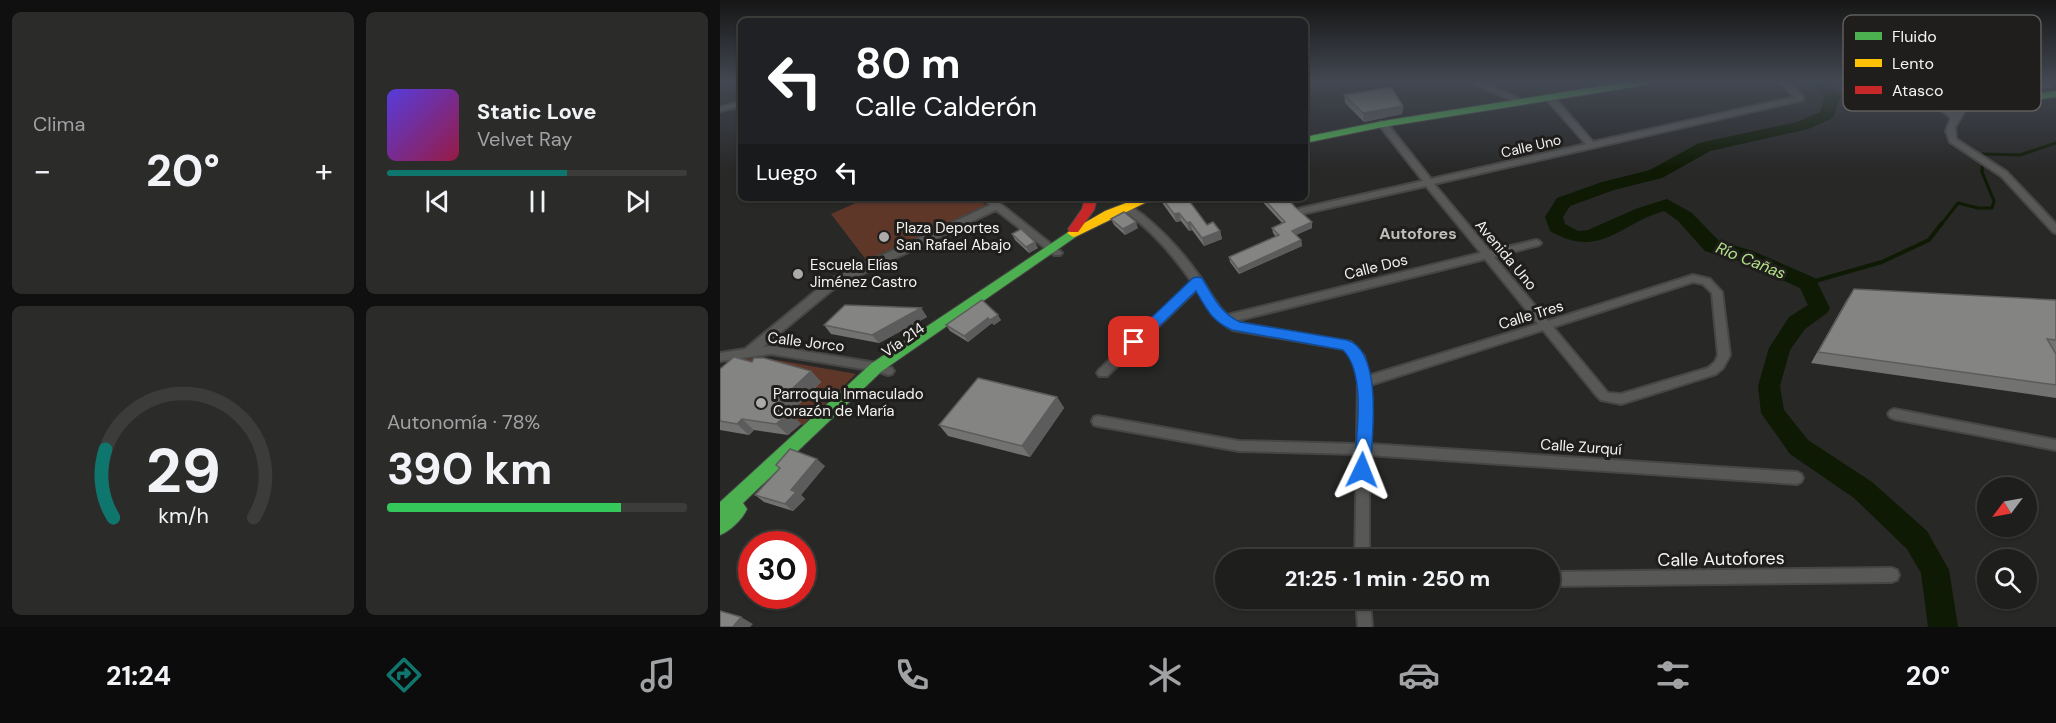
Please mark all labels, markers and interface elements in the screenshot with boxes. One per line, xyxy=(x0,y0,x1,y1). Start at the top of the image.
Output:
legend xyxy=(1843,15,2041,111)
text: Fluido xyxy=(1892,26,1937,47)
text: 80 m xyxy=(855,36,961,91)
icon: left xyxy=(756,42,834,120)
text: Lento xyxy=(1892,53,1934,74)
text: Atasco xyxy=(1892,80,1944,101)
text: Calle Calderón xyxy=(855,89,1037,124)
text: Static Love xyxy=(477,97,597,126)
text: Clima xyxy=(33,111,85,137)
text: Velvet Ray xyxy=(477,126,572,152)
street label: Calle Uno xyxy=(1499,130,1563,162)
text: 20° xyxy=(146,141,220,200)
text: − xyxy=(33,149,51,192)
text: + xyxy=(315,149,333,192)
icon: left xyxy=(830,156,863,189)
text: Luego xyxy=(756,158,818,187)
icon: previous xyxy=(421,185,454,218)
icon: pause xyxy=(521,185,554,218)
icon: next xyxy=(621,185,654,218)
street label: Avenida Uno xyxy=(1471,216,1541,295)
place label: Plaza Deportes San Rafael Abajo xyxy=(896,218,1011,255)
district label: Autofores xyxy=(1379,223,1457,244)
marker: Plaza Deportes San Rafael Abajo xyxy=(877,230,891,244)
water label: Río Cañas xyxy=(1713,237,1789,284)
street label: Calle Dos xyxy=(1342,249,1410,285)
place label: Escuela Elías Jiménez Castro xyxy=(810,255,917,292)
marker: Escuela Elías Jiménez Castro xyxy=(791,267,805,281)
street label: Calle Tres xyxy=(1496,296,1566,334)
pin xyxy=(1108,316,1159,367)
street label: Vía 214 xyxy=(878,318,928,362)
icon: arrive xyxy=(1117,325,1150,358)
street label: Calle Jorco xyxy=(766,327,846,357)
place label: Parroquia Inmaculado Corazón de María xyxy=(773,384,924,421)
marker: Parroquia Inmaculado Corazón de María xyxy=(754,396,768,410)
text: Autonomía · 78% xyxy=(387,409,540,435)
text: 29 xyxy=(145,430,221,511)
street label: Calle Zurquí xyxy=(1540,434,1623,460)
position arrow xyxy=(1330,438,1394,502)
text: 390 km xyxy=(387,439,552,498)
north arrow xyxy=(1977,477,2037,537)
map controls xyxy=(1977,477,2037,609)
text: km/h xyxy=(158,502,208,530)
speed limit sign: 30 xyxy=(738,531,816,609)
street label: Calle Autofores xyxy=(1657,546,1785,572)
button: search xyxy=(1977,549,2037,609)
text: 21:25 · 1 min · 250 m xyxy=(1285,564,1490,593)
icon: directions xyxy=(383,654,425,696)
icon: music xyxy=(637,654,679,696)
icon: phone xyxy=(891,654,933,696)
icon: climate xyxy=(1144,654,1186,696)
icon: car xyxy=(1398,654,1440,696)
icon: filters xyxy=(1652,654,1694,696)
text: 21:24 xyxy=(106,658,171,693)
text: 20° xyxy=(1906,658,1950,693)

